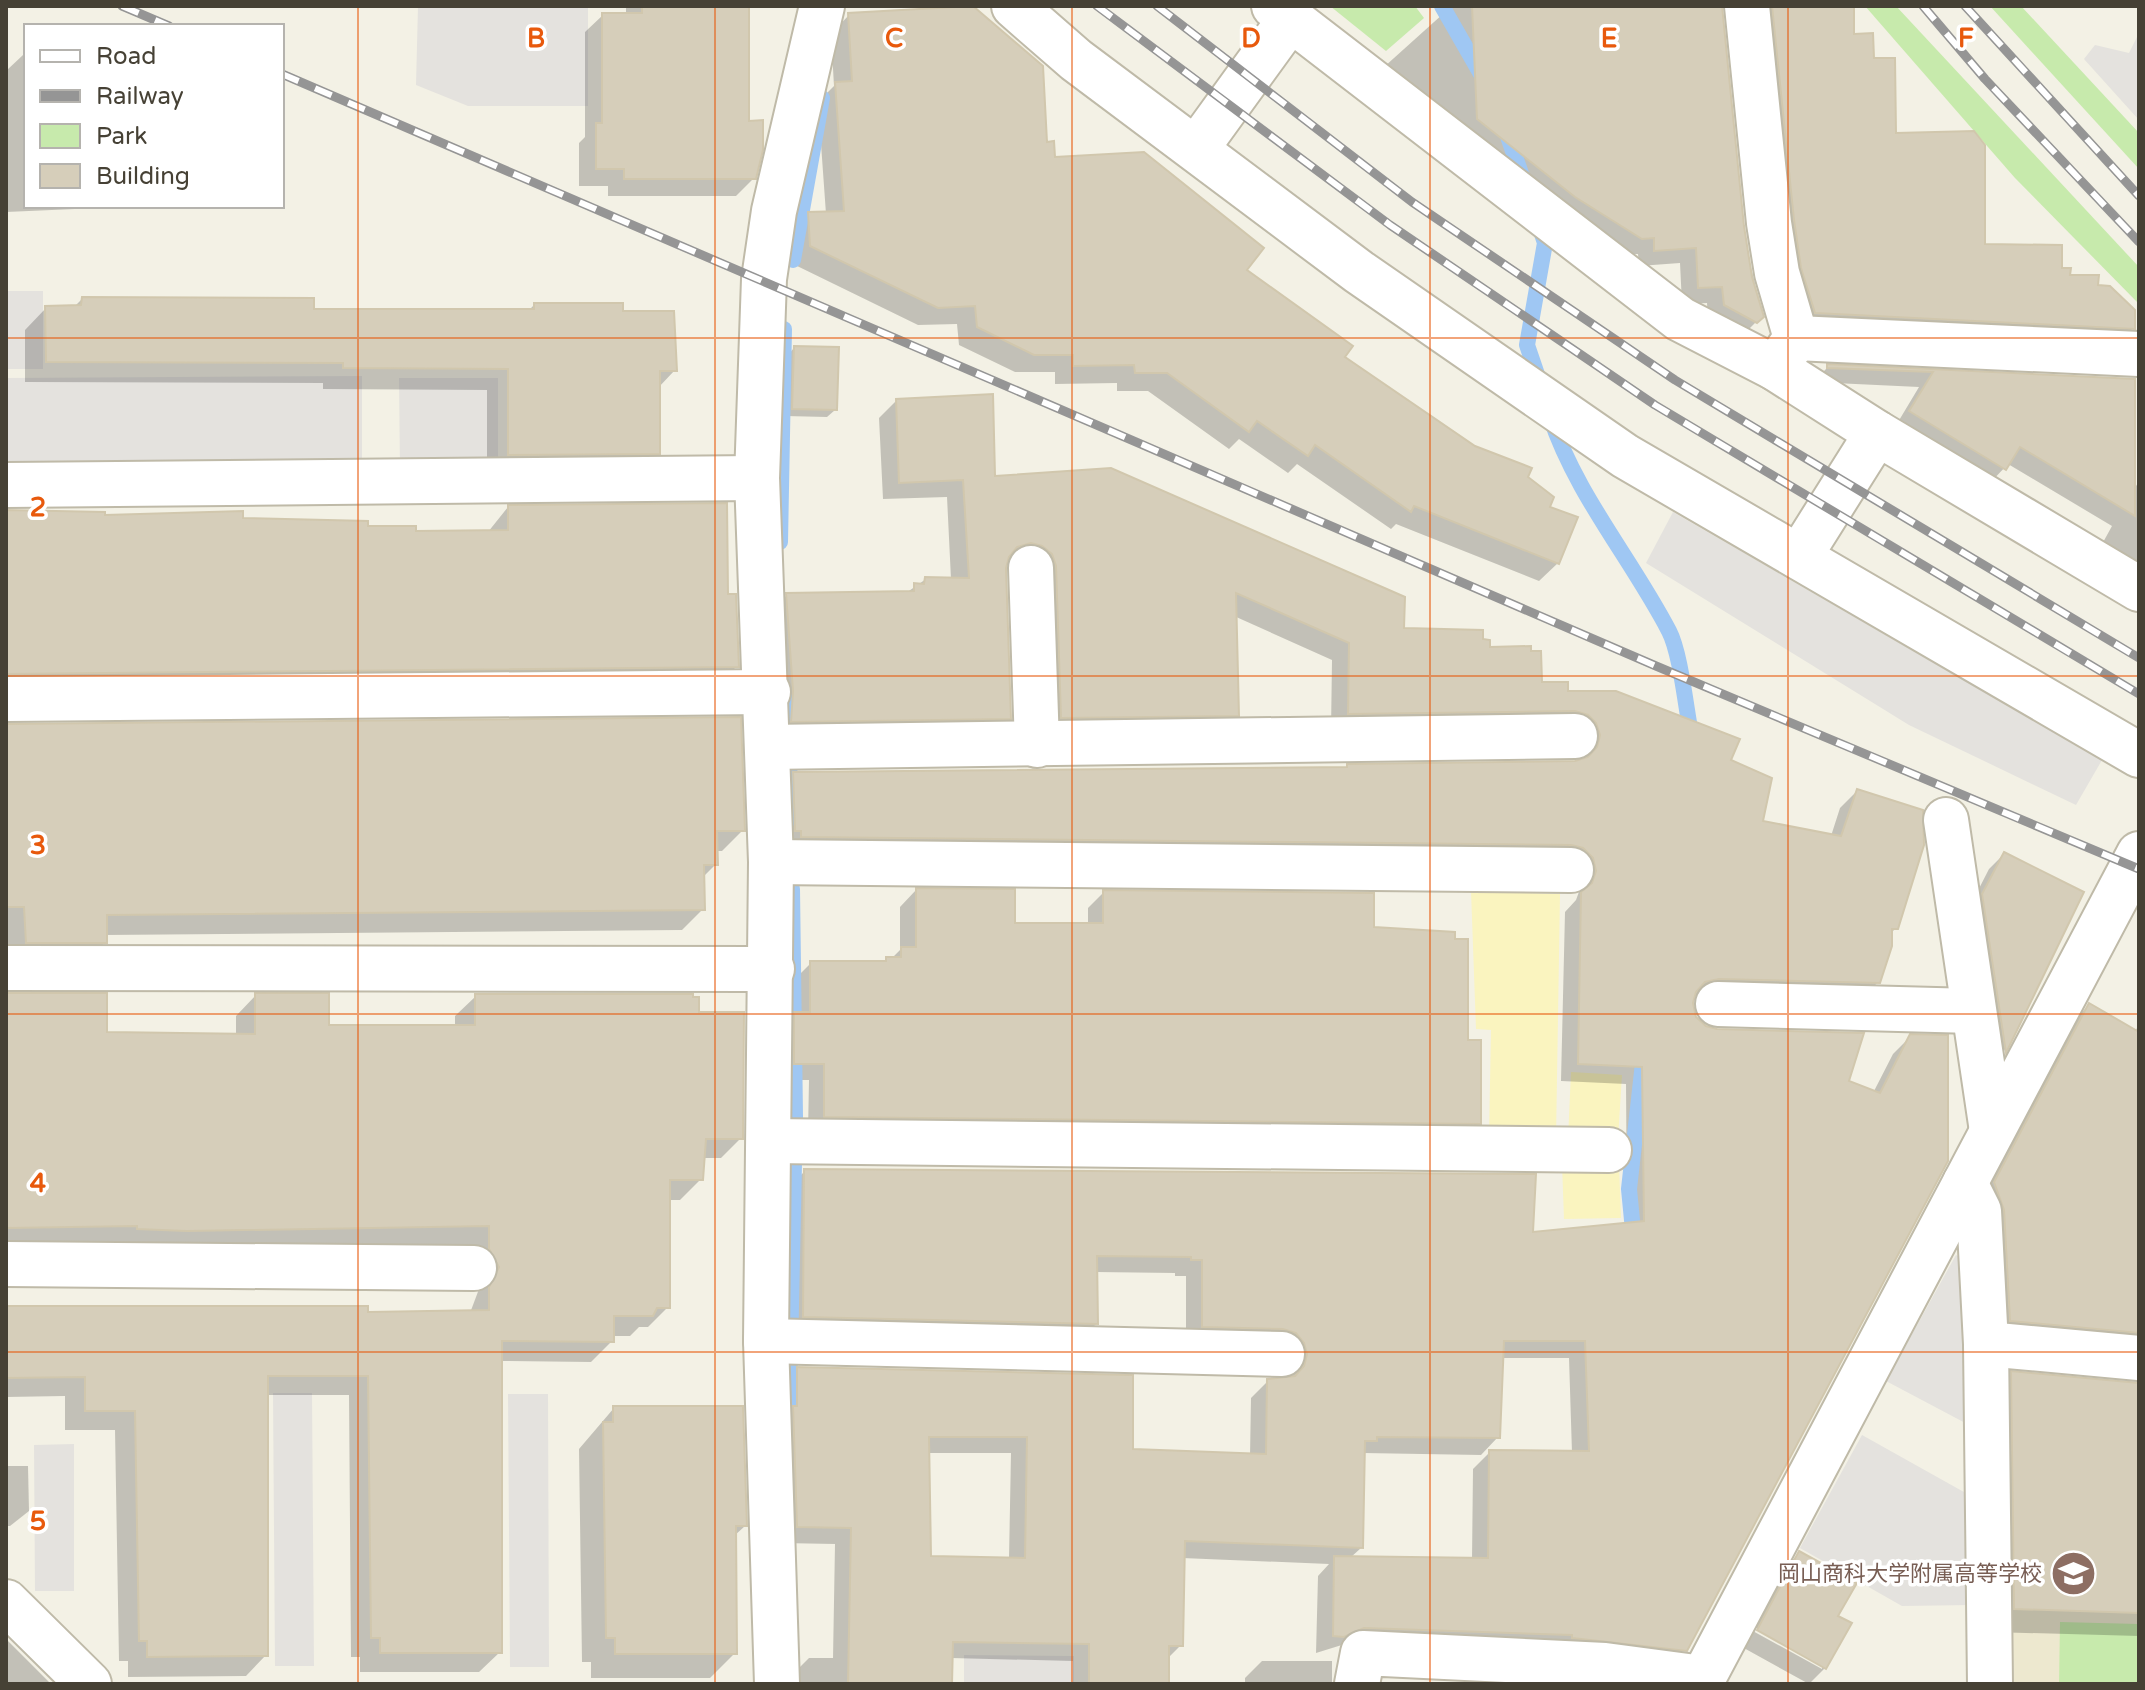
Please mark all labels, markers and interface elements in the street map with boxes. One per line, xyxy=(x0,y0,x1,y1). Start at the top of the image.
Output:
text: B xyxy=(527,23,545,54)
text: C xyxy=(885,23,903,54)
text: D xyxy=(1241,23,1261,54)
text: E xyxy=(1601,23,1617,54)
text: F xyxy=(1958,23,1974,54)
legend xyxy=(24,24,284,208)
text: Road xyxy=(96,42,156,71)
text: Railway xyxy=(96,82,184,111)
text: Park xyxy=(96,122,147,151)
text: Building xyxy=(96,162,190,191)
text: 2 xyxy=(30,492,46,523)
text: 3 xyxy=(30,830,46,861)
text: 4 xyxy=(30,1168,46,1199)
text: 5 xyxy=(30,1506,46,1537)
school or university icon: 岡山商科大学附属高等学校 xyxy=(2049,1549,2097,1597)
place label: 岡山商科大学附属高等学校 xyxy=(1778,1561,2042,1587)

